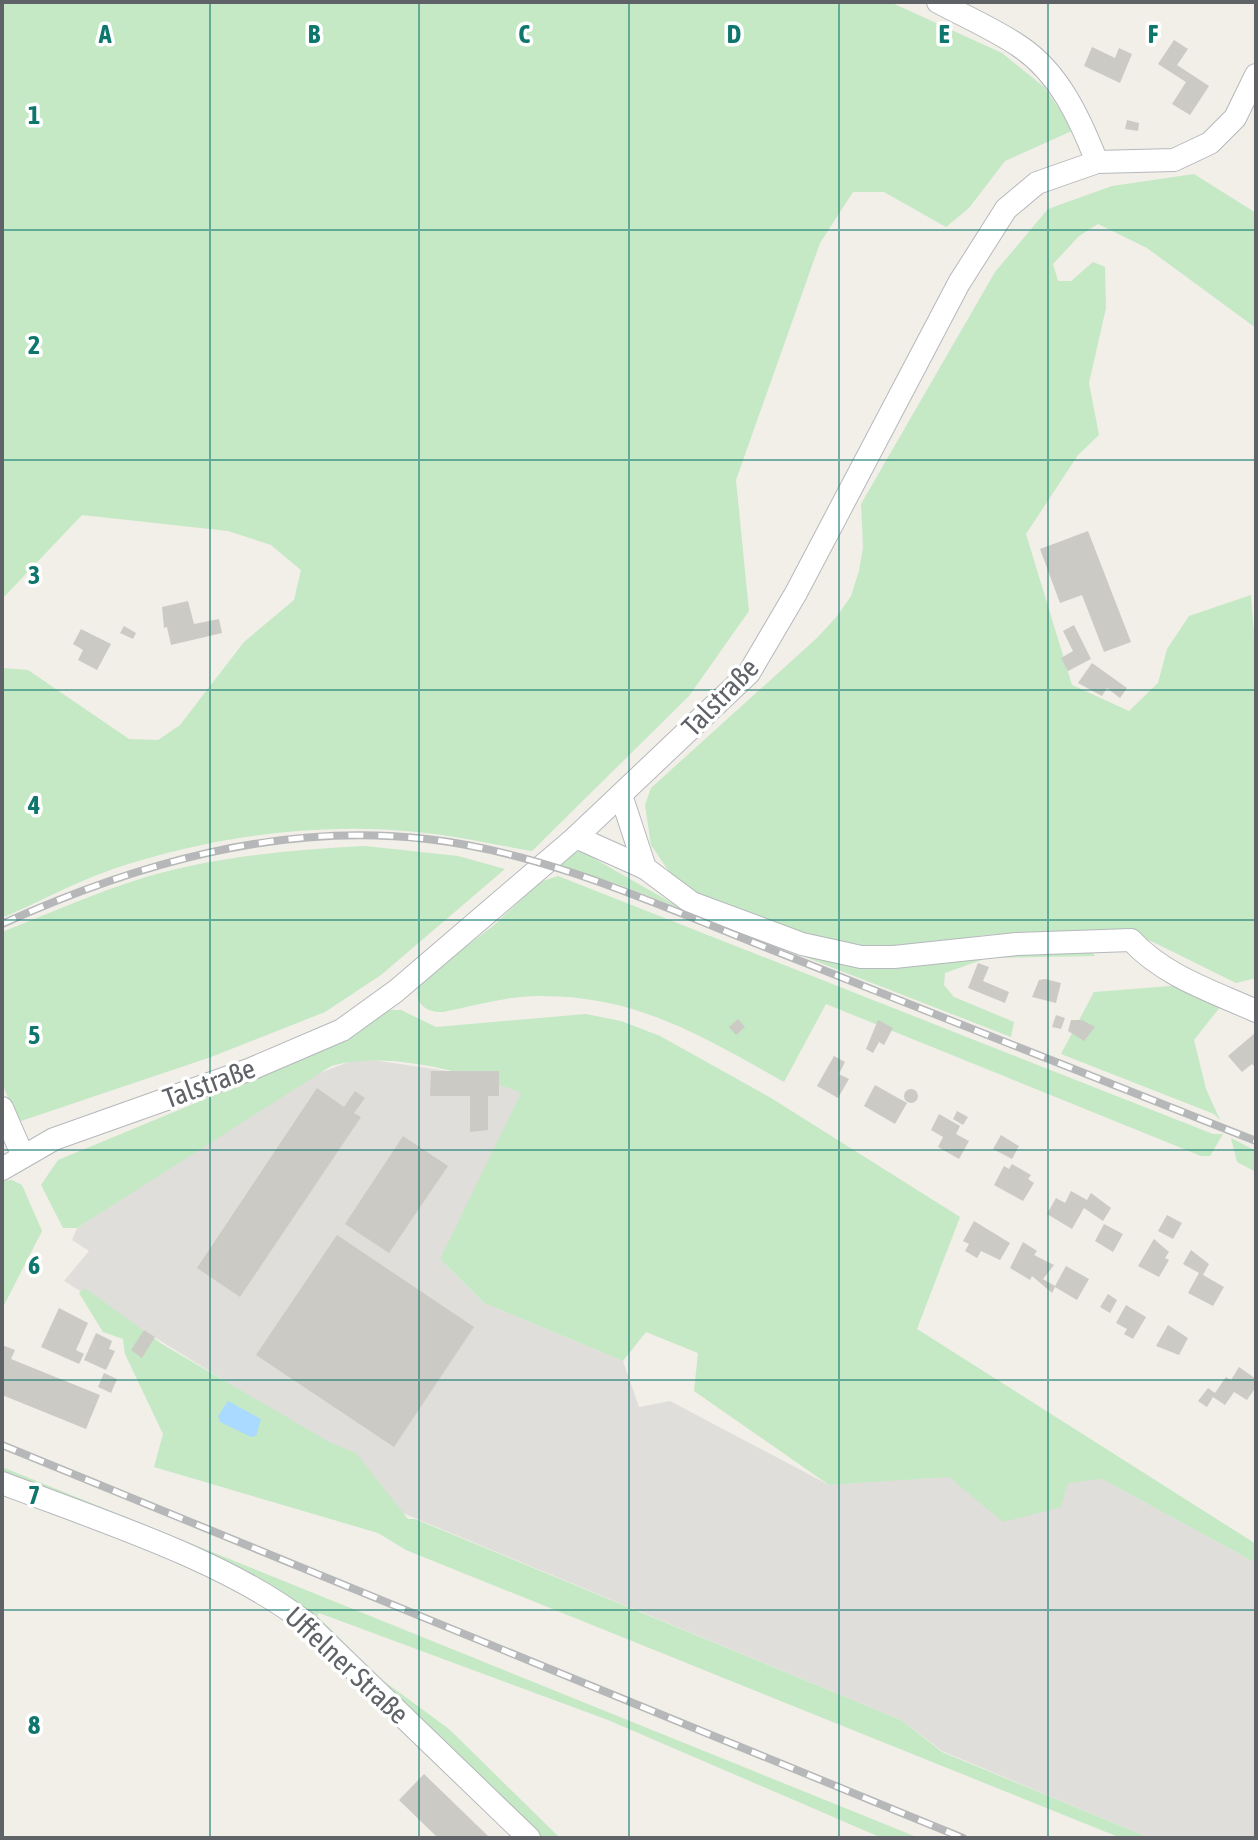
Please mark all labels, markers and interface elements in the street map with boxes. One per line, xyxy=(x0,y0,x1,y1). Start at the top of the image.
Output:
text: A xyxy=(98,19,112,49)
text: B xyxy=(308,19,321,49)
text: C xyxy=(518,19,530,49)
text: D xyxy=(727,19,741,49)
text: E xyxy=(938,19,950,49)
text: F xyxy=(1148,19,1159,49)
text: 1 xyxy=(28,100,40,130)
text: 2 xyxy=(28,330,40,360)
text: 3 xyxy=(28,560,40,590)
street label: Talstraße xyxy=(675,652,765,742)
text: 4 xyxy=(27,790,40,820)
text: 5 xyxy=(28,1020,40,1050)
street label: Talstraße xyxy=(159,1052,259,1114)
text: 6 xyxy=(28,1250,40,1280)
text: 7 xyxy=(28,1480,40,1510)
street label: Uffelner Straße xyxy=(279,1600,415,1730)
text: 8 xyxy=(28,1710,40,1740)

